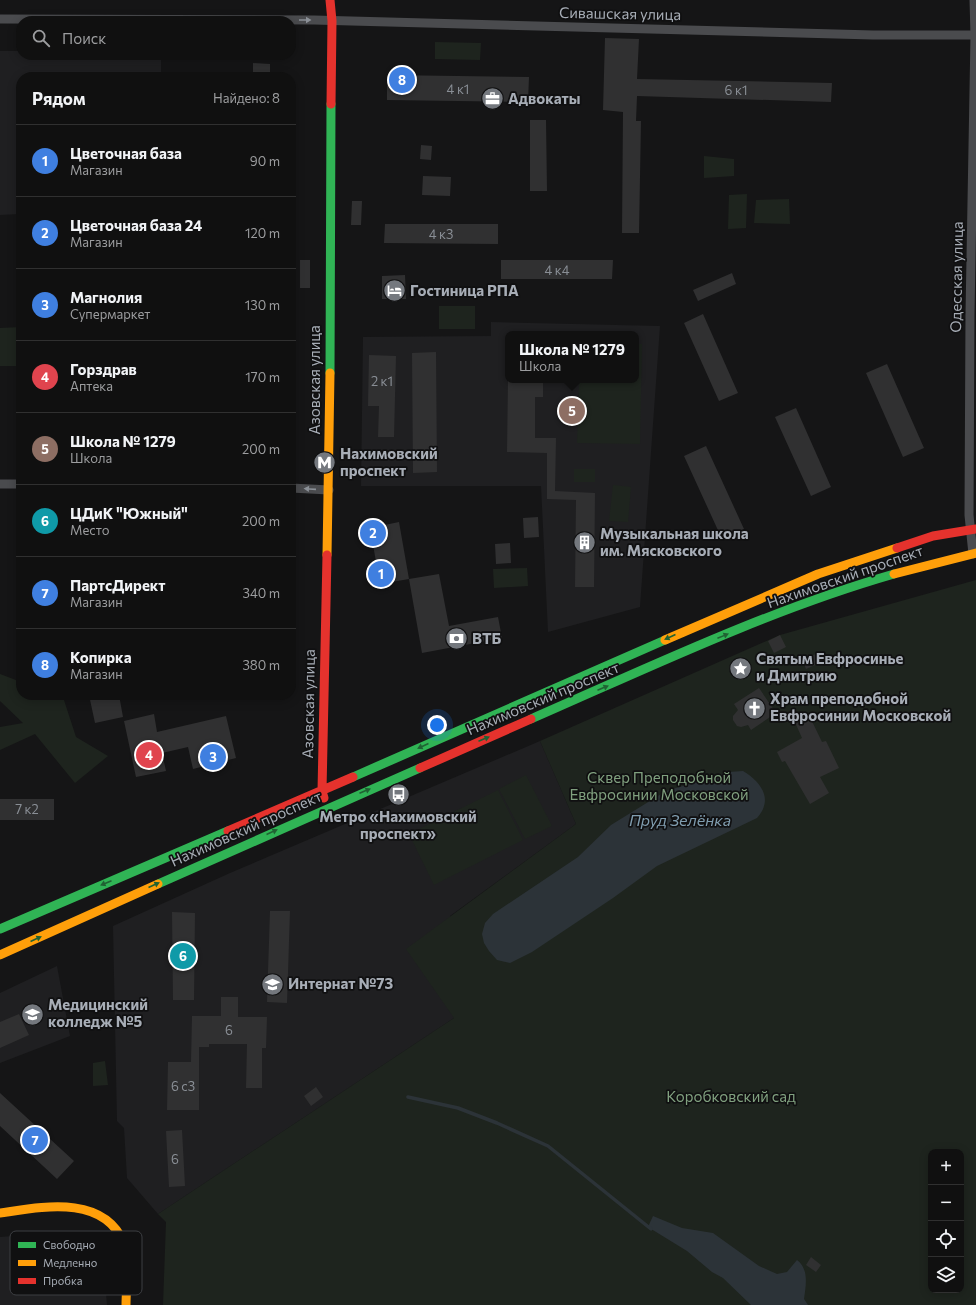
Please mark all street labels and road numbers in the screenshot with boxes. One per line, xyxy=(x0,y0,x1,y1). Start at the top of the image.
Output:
street label: Сивашская улица xyxy=(559,3,681,23)
street label: Одесская улица xyxy=(946,221,966,333)
street label: Азовская улица xyxy=(305,325,323,435)
street label: Нахимовский проспект xyxy=(764,541,925,611)
street label: Азовская улица xyxy=(298,649,318,759)
street label: Нахимовский проспект xyxy=(464,658,622,738)
street label: Нахимовский проспект xyxy=(167,787,324,870)

